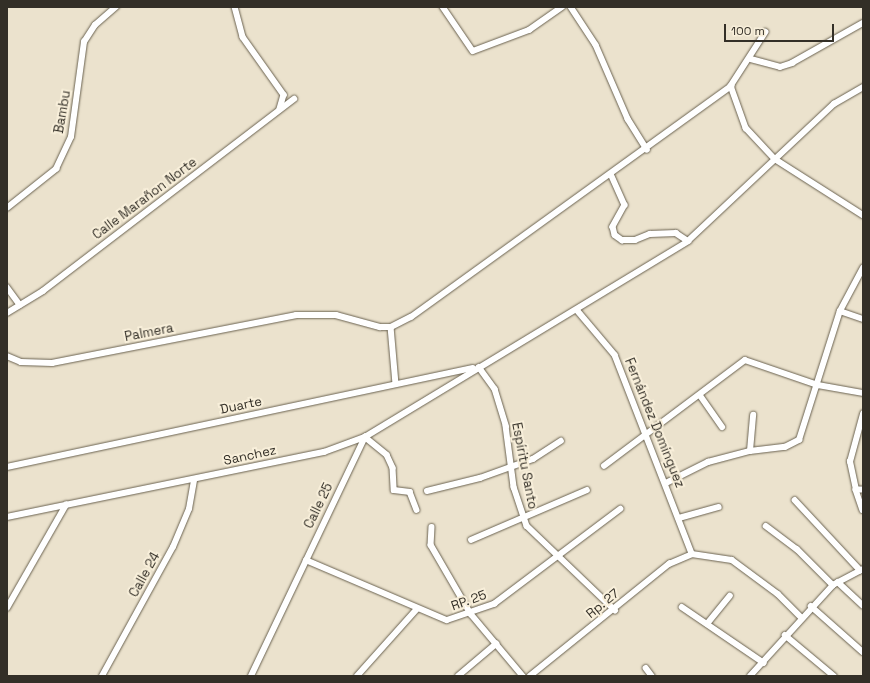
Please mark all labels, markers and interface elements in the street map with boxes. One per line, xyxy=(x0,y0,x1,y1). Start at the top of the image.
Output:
scale bar xyxy=(726,16,836,42)
text: 100 m xyxy=(731,23,765,39)
street label: Bambu xyxy=(52,89,74,135)
street label: Calle Marañon Norte xyxy=(90,155,200,243)
street label: Palmera xyxy=(123,321,175,345)
street label: Fernández Domínguez xyxy=(621,356,687,490)
street label: Duarte xyxy=(219,394,263,418)
street label: Espíritu Santo xyxy=(508,421,540,511)
street label: Sanchez xyxy=(222,443,278,469)
street label: Calle 25 xyxy=(301,481,337,531)
street label: Calle 24 xyxy=(126,550,164,600)
street label: Rp. 27 xyxy=(583,586,623,622)
street label: RP. 25 xyxy=(449,587,489,615)

